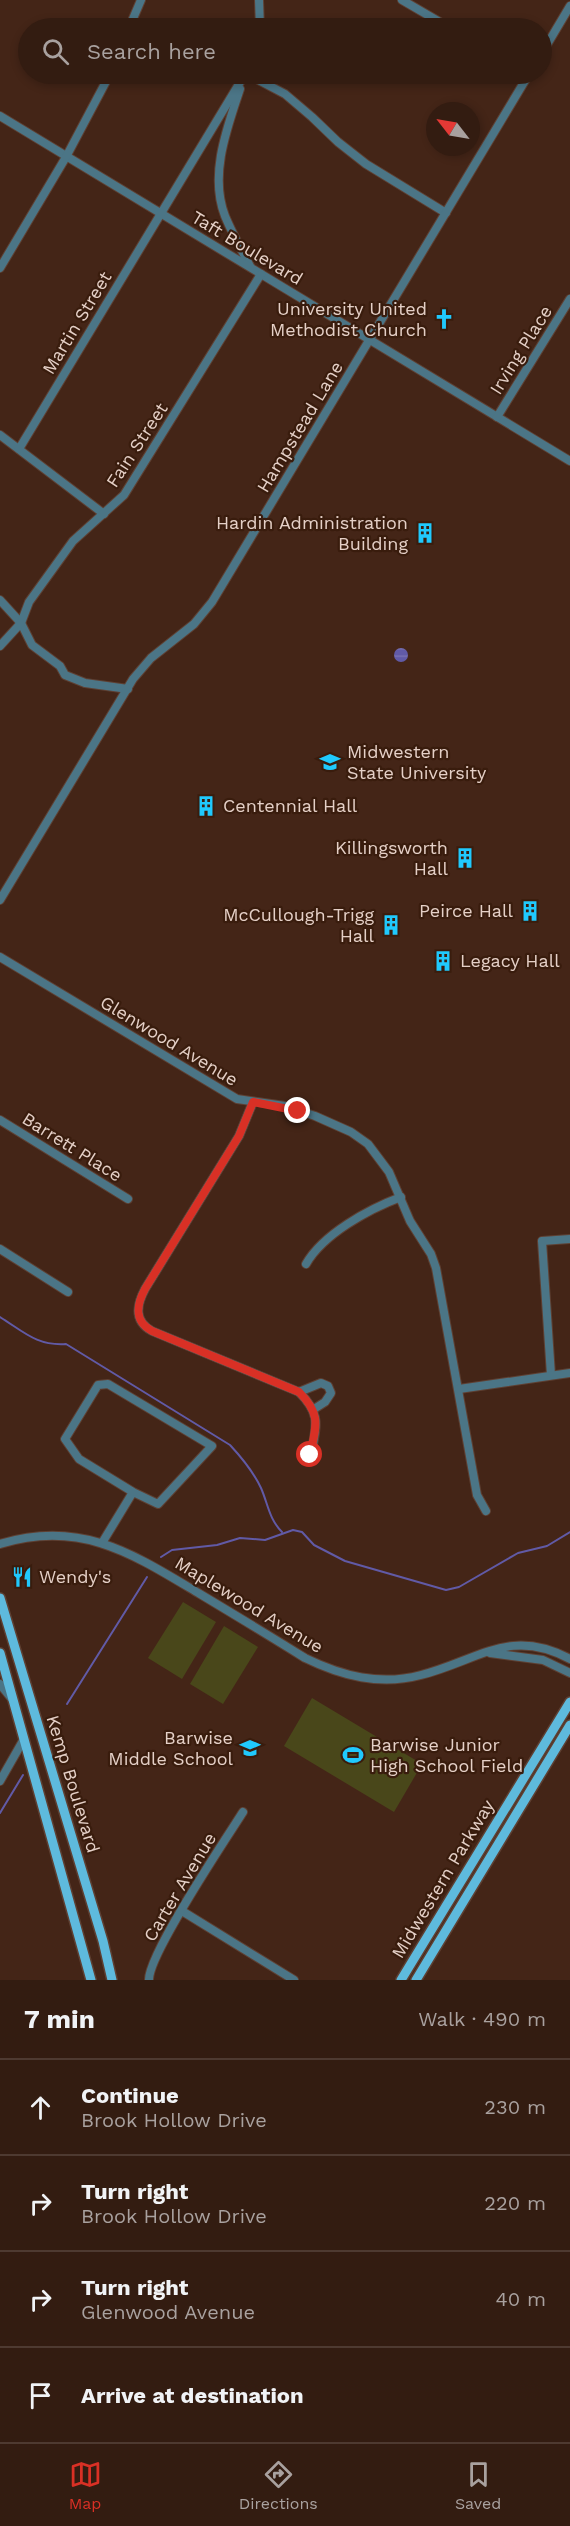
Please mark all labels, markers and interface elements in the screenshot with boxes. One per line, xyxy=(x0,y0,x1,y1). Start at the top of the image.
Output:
search box xyxy=(18,18,552,84)
icon: search xyxy=(39,35,72,68)
text: Search here xyxy=(87,39,216,64)
north arrow xyxy=(426,102,480,156)
street label: Taft Boulevard xyxy=(188,206,307,289)
street label: Martin Street xyxy=(38,267,116,378)
place label: University United Methodist Church xyxy=(270,298,427,340)
street label: Irving Place xyxy=(485,301,556,398)
church icon: University United Methodist Church xyxy=(432,307,456,331)
street label: Hampstead Lane xyxy=(252,357,347,496)
street label: Fain Street xyxy=(101,398,172,491)
place label: Hardin Administration Building xyxy=(216,512,408,554)
building icon: Hardin Administration Building xyxy=(413,521,437,545)
place label: Midwestern State University xyxy=(347,741,487,783)
school or university icon: Midwestern State University xyxy=(318,750,342,774)
building icon: Centennial Hall xyxy=(194,794,218,818)
place label: Centennial Hall xyxy=(223,795,358,816)
place label: Killingsworth Hall xyxy=(335,837,448,879)
building icon: Killingsworth Hall xyxy=(453,846,477,870)
building icon: Peirce Hall xyxy=(518,899,542,923)
place label: Peirce Hall xyxy=(419,900,513,921)
place label: McCullough-Trigg Hall xyxy=(223,904,374,946)
building icon: McCullough-Trigg Hall xyxy=(379,913,403,937)
building icon: Legacy Hall xyxy=(431,949,455,973)
place label: Legacy Hall xyxy=(460,950,560,971)
street label: Glenwood Avenue xyxy=(97,991,242,1090)
route end xyxy=(284,1097,310,1123)
street label: Barrett Place xyxy=(19,1108,126,1186)
route start xyxy=(296,1441,322,1467)
street label: Maplewood Avenue xyxy=(171,1552,327,1657)
restaurant icon: Wendy's xyxy=(10,1565,34,1589)
place label: Wendy's xyxy=(39,1566,111,1587)
street label: Kemp Boulevard xyxy=(43,1712,104,1855)
place label: Barwise Middle School xyxy=(108,1727,233,1769)
place label: Barwise Junior High School Field xyxy=(370,1734,523,1776)
school or university icon: Barwise Middle School xyxy=(238,1736,262,1760)
sports icon: Barwise Junior High School Field xyxy=(341,1743,365,1767)
street label: Midwestern Parkway xyxy=(387,1795,499,1962)
street label: Carter Avenue xyxy=(139,1828,220,1945)
text: 7 min xyxy=(24,2004,95,2034)
text: Walk · 490 m xyxy=(418,2007,546,2031)
text: Continue xyxy=(81,2083,179,2108)
icon: ahead xyxy=(24,2091,57,2124)
text: 230 m xyxy=(484,2095,546,2119)
text: Brook Hollow Drive xyxy=(81,2108,267,2132)
text: Turn right xyxy=(81,2179,188,2204)
icon: right xyxy=(24,2187,57,2220)
text: 220 m xyxy=(484,2191,546,2215)
text: Brook Hollow Drive xyxy=(81,2204,267,2228)
text: Turn right xyxy=(81,2275,188,2300)
icon: right xyxy=(24,2283,57,2316)
text: 40 m xyxy=(495,2287,546,2311)
text: Glenwood Avenue xyxy=(81,2300,255,2324)
icon: arrive xyxy=(24,2379,57,2412)
text: Arrive at destination xyxy=(81,2383,304,2408)
tab: Map xyxy=(69,2458,102,2513)
tab: Directions xyxy=(239,2458,318,2513)
tab: Saved xyxy=(455,2458,501,2513)

